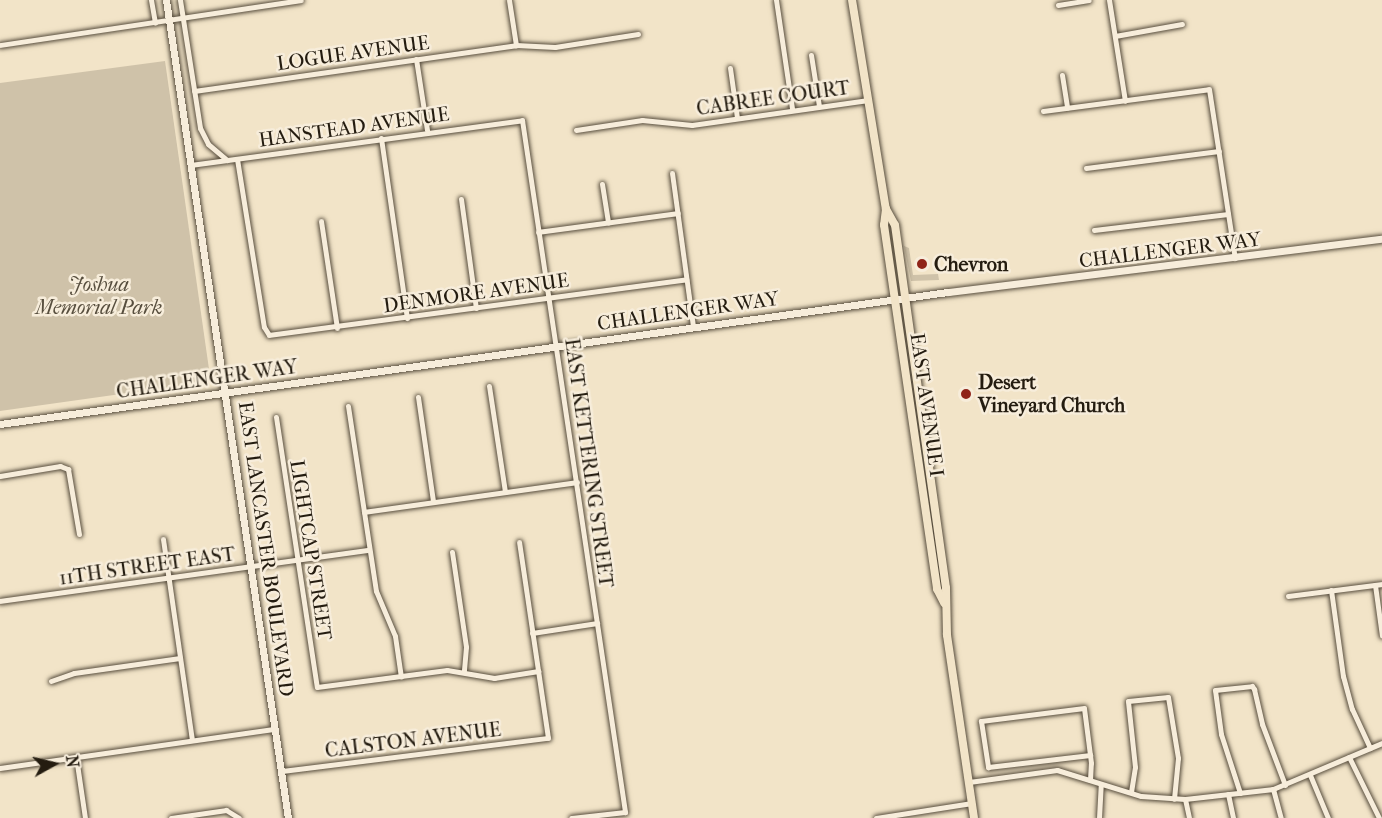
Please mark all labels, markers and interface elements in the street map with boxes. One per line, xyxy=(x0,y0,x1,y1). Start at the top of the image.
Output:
street label: LOGUE AVENUE xyxy=(275,30,431,76)
street label: CABREE COURT xyxy=(695,75,851,121)
street label: HANSTEAD AVENUE xyxy=(257,102,451,152)
street label: CHALLENGER WAY xyxy=(1078,227,1262,273)
place label: Chevron xyxy=(934,252,1008,276)
marker: Chevron xyxy=(915,257,929,271)
street label: DENMORE AVENUE xyxy=(382,268,570,318)
park label: Joshua Memorial Park xyxy=(36,273,162,320)
street label: CHALLENGER WAY xyxy=(596,286,780,336)
street label: EAST AVENUE I xyxy=(905,331,949,479)
street label: EAST KETTERING STREET xyxy=(560,337,618,589)
street label: CHALLENGER WAY xyxy=(115,354,299,404)
place label: Desert Vineyard Church xyxy=(978,371,1125,418)
marker: Desert Vineyard Church xyxy=(959,387,973,401)
street label: EAST LANCASTER BOULEVARD xyxy=(233,400,299,698)
street label: LIGHTCAP STREET xyxy=(285,458,337,642)
street label: 11TH STREET EAST xyxy=(58,542,236,590)
street label: CALSTON AVENUE xyxy=(324,717,502,763)
north arrow xyxy=(24,734,84,794)
text: N xyxy=(62,754,83,769)

